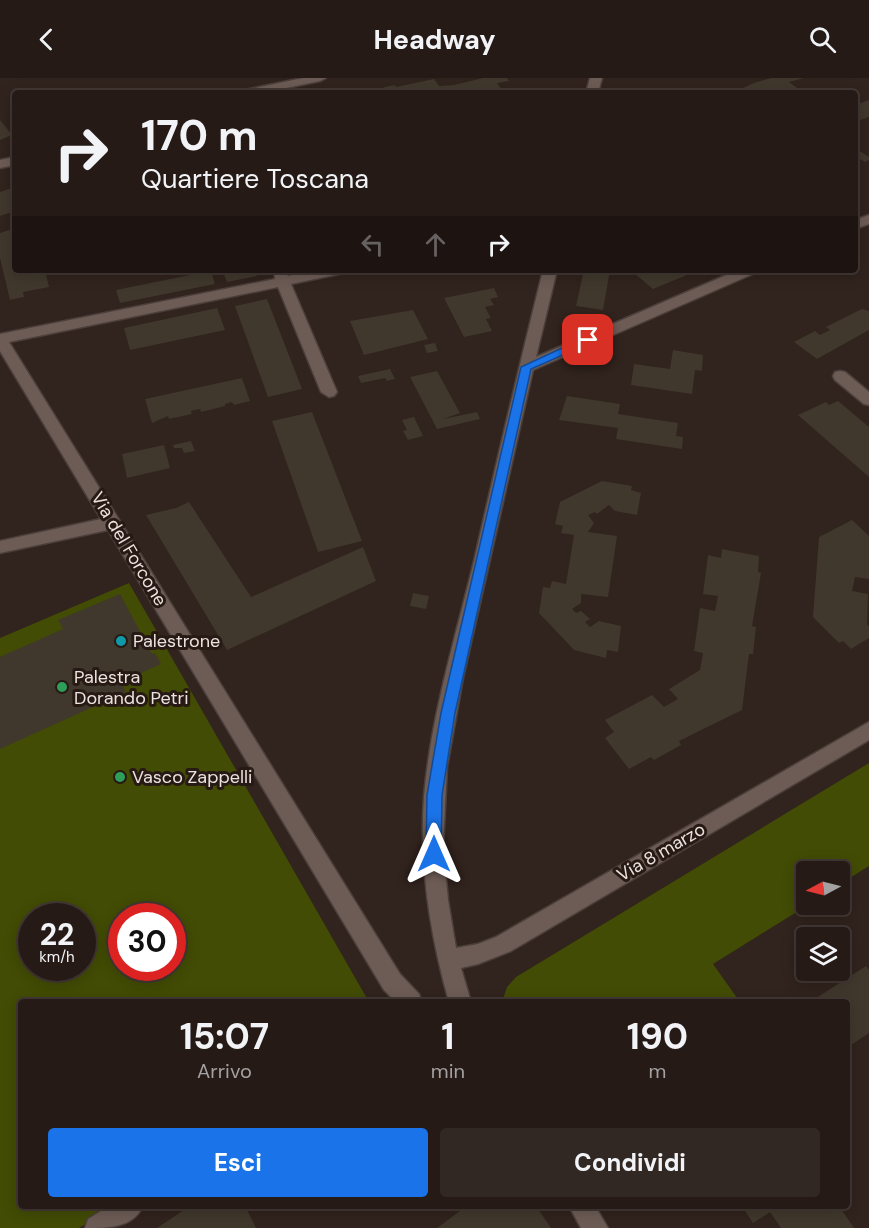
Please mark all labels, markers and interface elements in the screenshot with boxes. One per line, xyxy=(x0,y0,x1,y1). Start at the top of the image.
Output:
text: Headway xyxy=(373,22,496,57)
icon: back xyxy=(30,23,63,56)
icon: search xyxy=(806,23,839,56)
text: 170 m xyxy=(141,108,258,163)
icon: right xyxy=(42,114,120,192)
text: Quartiere Toscana xyxy=(141,161,369,196)
icon: left xyxy=(356,228,389,261)
icon: ahead xyxy=(419,228,452,261)
icon: right xyxy=(482,228,515,261)
pin xyxy=(562,314,613,365)
icon: arrive xyxy=(571,323,604,356)
street label: Via del Forcone xyxy=(85,488,173,610)
place label: Palestrone xyxy=(133,629,220,653)
marker: Palestrone xyxy=(114,634,128,648)
place label: Palestra Dorando Petri xyxy=(74,665,188,710)
marker: Palestra Dorando Petri xyxy=(55,680,69,694)
place label: Vasco Zappelli xyxy=(132,765,252,789)
marker: Vasco Zappelli xyxy=(113,770,127,784)
street label: Via 8 marzo xyxy=(613,817,709,887)
position arrow xyxy=(402,822,466,886)
north arrow xyxy=(796,861,850,915)
map controls xyxy=(796,861,850,981)
speed limit sign: 30 xyxy=(108,903,186,981)
text: 22 xyxy=(40,915,74,954)
button: layers xyxy=(796,927,850,981)
text: km/h xyxy=(39,947,75,967)
text: 15:07 xyxy=(180,1013,269,1060)
text: 1 xyxy=(441,1013,454,1060)
text: 190 xyxy=(627,1013,688,1060)
text: Arrivo xyxy=(197,1058,252,1084)
text: min xyxy=(431,1058,465,1084)
text: m xyxy=(649,1058,666,1084)
button: Esci xyxy=(48,1128,428,1197)
button: Condividi xyxy=(440,1128,820,1197)

